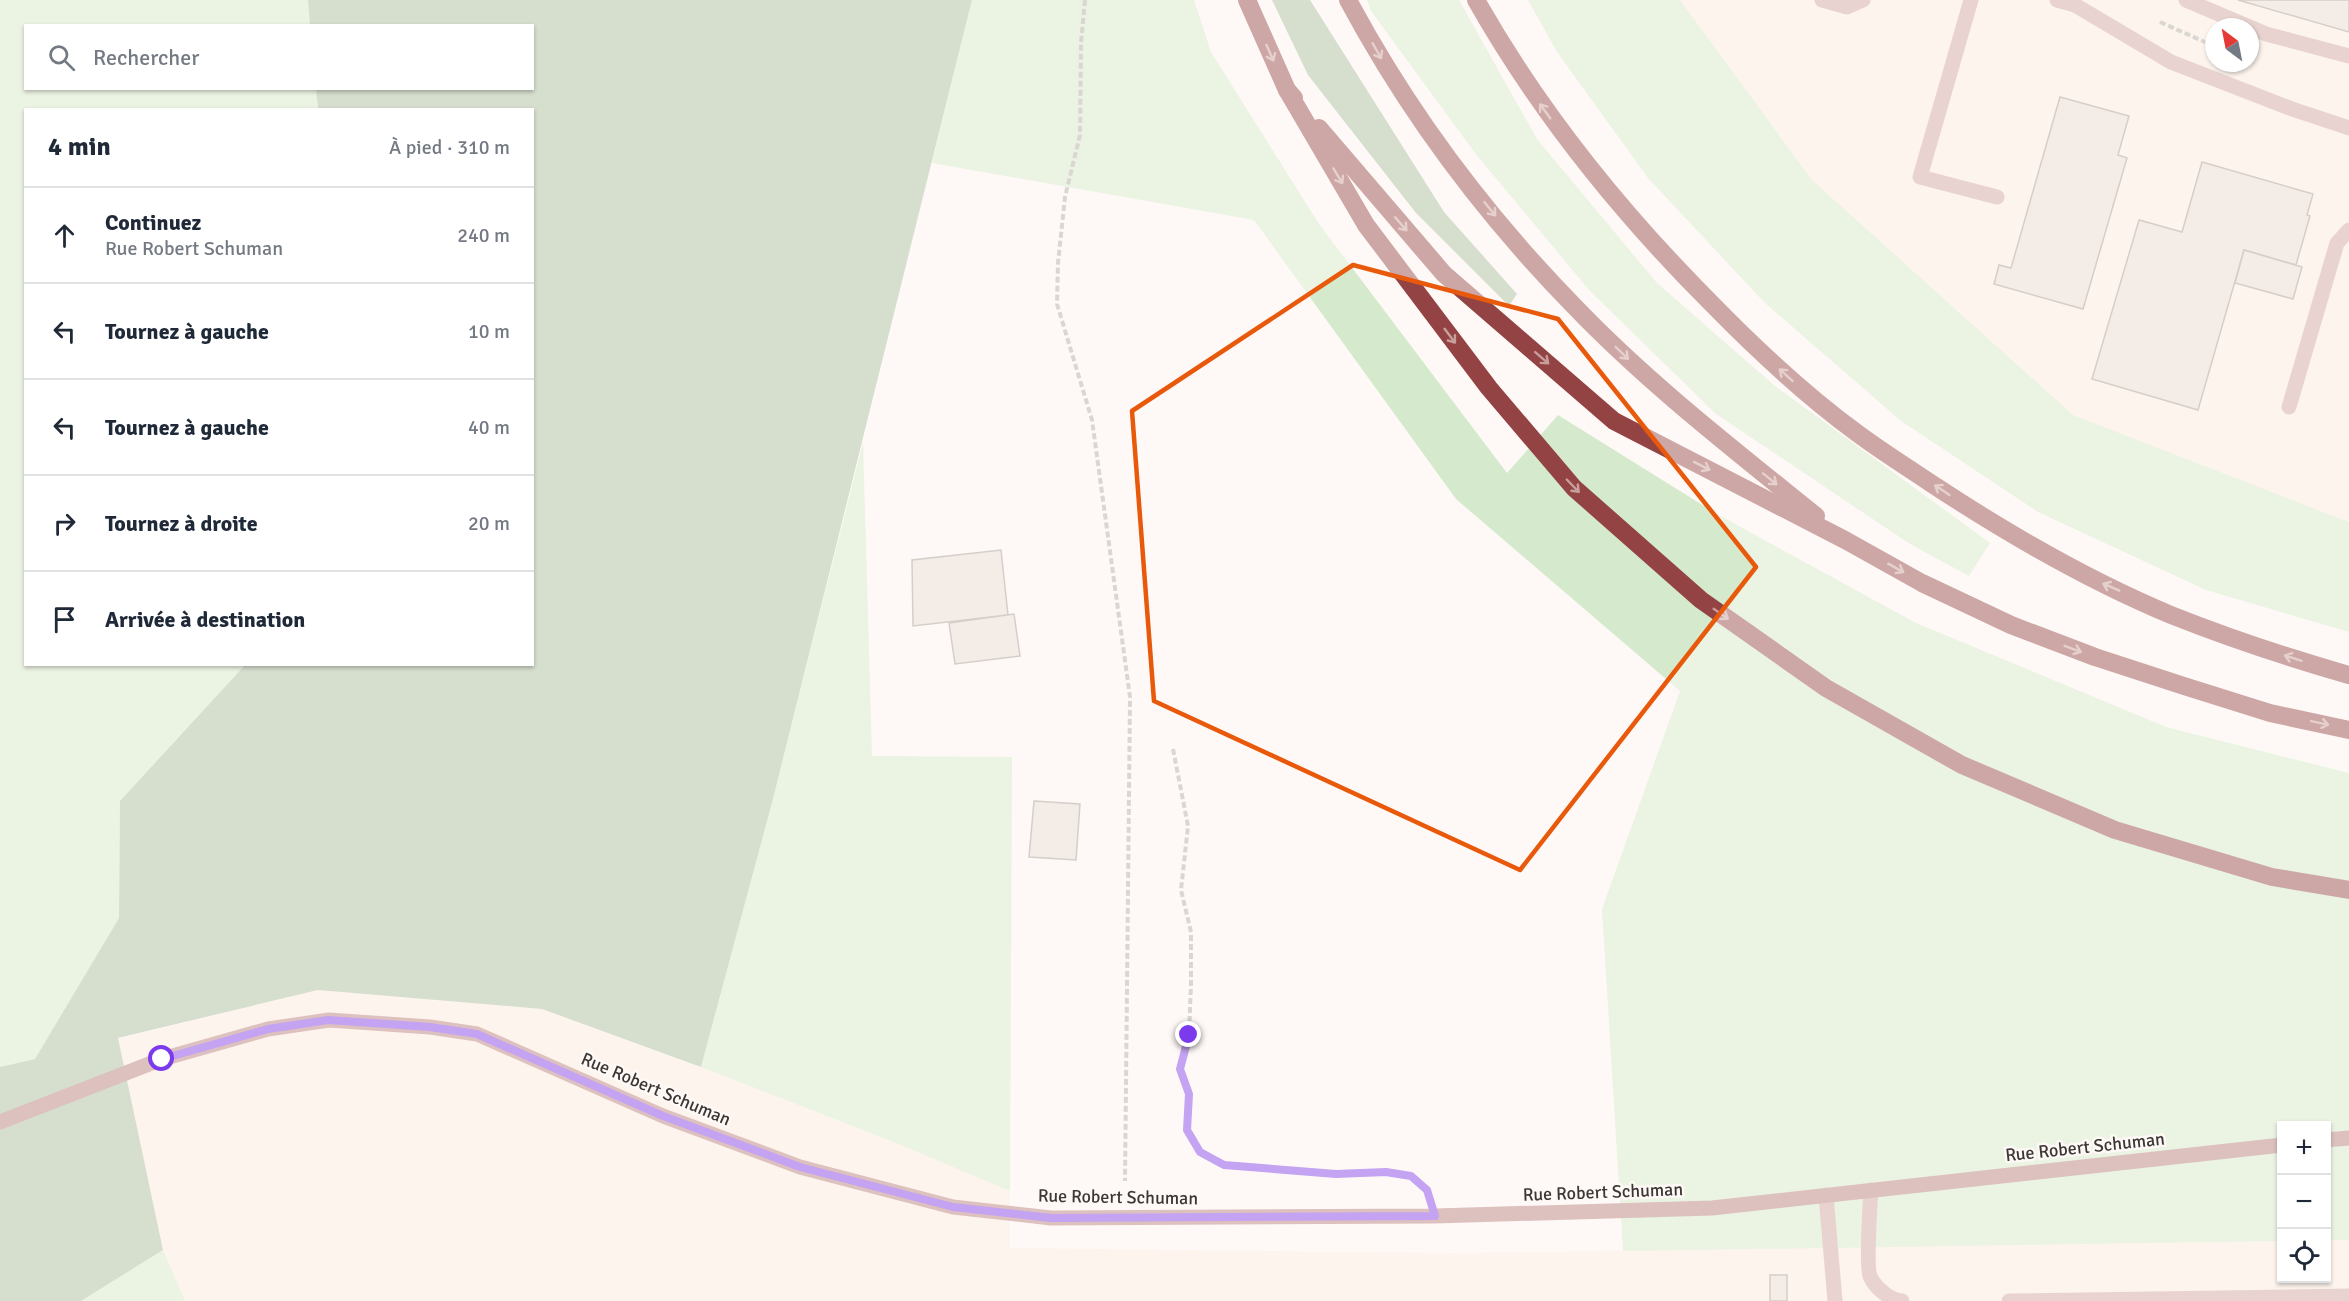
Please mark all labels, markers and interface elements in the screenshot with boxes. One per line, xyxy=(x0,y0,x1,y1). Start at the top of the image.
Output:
north arrow xyxy=(2205,18,2259,72)
search box xyxy=(24,24,534,90)
icon: search xyxy=(45,41,78,74)
one-way arrow xyxy=(1371,42,1383,59)
text: Rechercher xyxy=(93,44,199,71)
one-way arrow xyxy=(1265,44,1277,62)
one-way arrow xyxy=(1539,103,1551,119)
text: 4 min xyxy=(48,131,111,163)
text: À pied · 310 m xyxy=(389,135,510,160)
one-way arrow xyxy=(1332,167,1344,184)
one-way arrow xyxy=(1484,201,1497,217)
text: Continuez xyxy=(105,209,201,236)
one-way arrow xyxy=(1394,216,1408,231)
icon: ahead xyxy=(48,219,81,252)
text: 240 m xyxy=(457,223,510,248)
text: Rue Robert Schuman xyxy=(105,236,283,261)
icon: left xyxy=(48,315,81,348)
text: Tournez à gauche xyxy=(105,318,269,345)
text: 10 m xyxy=(468,319,510,344)
one-way arrow xyxy=(1443,327,1456,343)
one-way arrow xyxy=(1614,345,1629,360)
one-way arrow xyxy=(1534,351,1549,365)
one-way arrow xyxy=(1779,368,1794,382)
icon: left xyxy=(48,411,81,444)
text: Tournez à gauche xyxy=(105,414,269,441)
text: 40 m xyxy=(468,415,510,440)
one-way arrow xyxy=(1693,461,1711,472)
one-way arrow xyxy=(1762,473,1778,486)
one-way arrow xyxy=(1566,479,1581,494)
one-way arrow xyxy=(1934,484,1951,497)
icon: right xyxy=(48,507,81,540)
text: Tournez à droite xyxy=(105,510,258,537)
text: 20 m xyxy=(468,511,510,536)
one-way arrow xyxy=(1887,562,1904,574)
one-way arrow xyxy=(2103,581,2121,593)
icon: arrive xyxy=(48,603,81,636)
text: Arrivée à destination xyxy=(105,606,305,633)
one-way arrow xyxy=(1712,608,1728,620)
one-way arrow xyxy=(2063,644,2082,655)
one-way arrow xyxy=(2284,652,2303,663)
one-way arrow xyxy=(2310,718,2329,730)
route end xyxy=(1175,1021,1201,1047)
route start xyxy=(148,1045,174,1071)
street label: Rue Robert Schuman xyxy=(578,1048,734,1130)
map controls xyxy=(2277,1121,2331,1283)
button: + xyxy=(2277,1121,2331,1175)
street label: Rue Robert Schuman xyxy=(2004,1128,2166,1166)
button: − xyxy=(2277,1175,2331,1229)
street label: Rue Robert Schuman xyxy=(1523,1178,1683,1206)
street label: Rue Robert Schuman xyxy=(1038,1185,1198,1209)
button: locate xyxy=(2277,1229,2331,1283)

